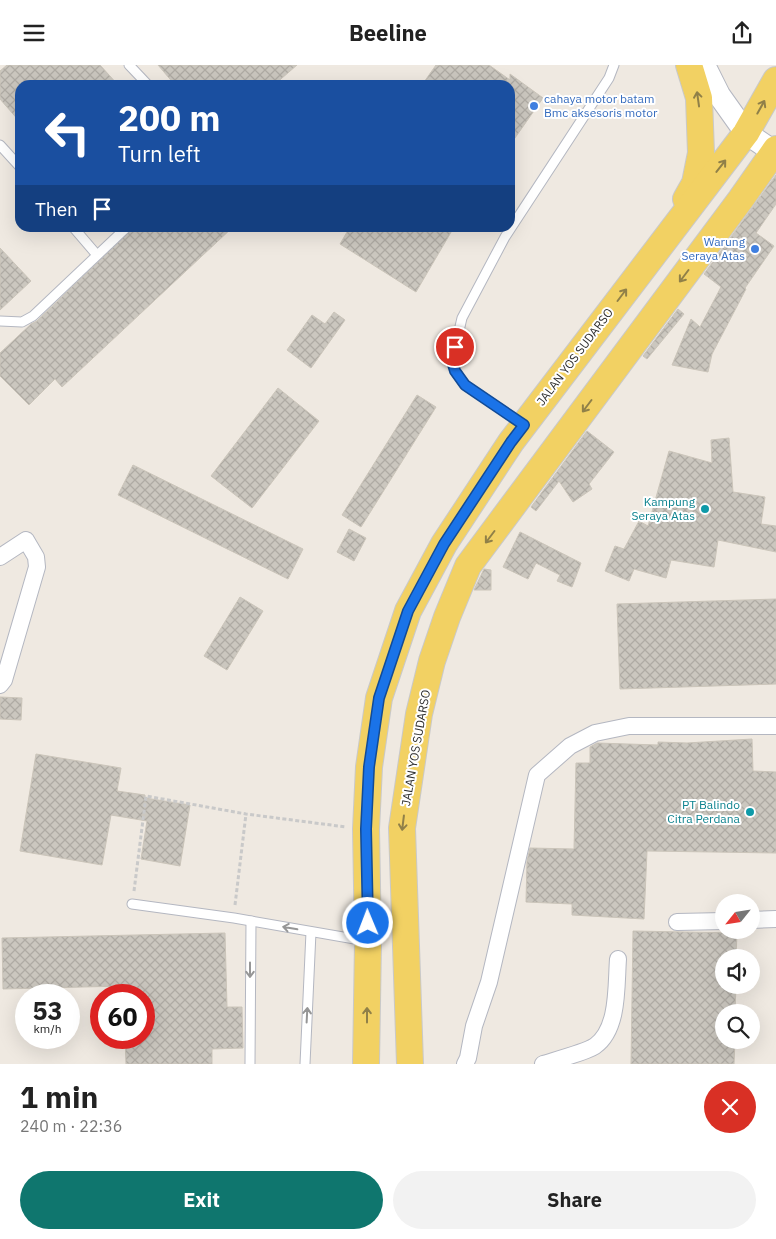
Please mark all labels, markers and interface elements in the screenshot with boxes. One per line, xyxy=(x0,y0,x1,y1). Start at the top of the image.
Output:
text: Beeline xyxy=(349,18,427,47)
icon: menu xyxy=(20,19,48,47)
icon: share xyxy=(728,19,756,47)
place label: cahaya motor batam Bmc aksesoris motor xyxy=(544,91,658,120)
one-way arrow xyxy=(693,91,703,107)
text: 200 m xyxy=(118,95,221,141)
one-way arrow xyxy=(756,99,766,114)
icon: left xyxy=(35,100,100,165)
marker: cahaya motor batam Bmc aksesoris motor xyxy=(528,100,540,112)
text: Turn left xyxy=(118,139,201,168)
one-way arrow xyxy=(716,159,726,173)
icon: arrive xyxy=(88,195,116,223)
text: Then xyxy=(35,197,78,221)
place label: Warung Seraya Atas xyxy=(682,234,746,263)
marker: Warung Seraya Atas xyxy=(749,243,761,255)
one-way arrow xyxy=(679,269,689,283)
one-way arrow xyxy=(617,288,627,302)
street label: JALAN YOS SUDARSO xyxy=(533,305,616,408)
pin xyxy=(434,326,476,368)
icon: arrive xyxy=(441,333,469,361)
one-way arrow xyxy=(582,399,592,413)
place label: Kampung Seraya Atas xyxy=(632,494,696,523)
marker: Kampung Seraya Atas xyxy=(699,503,711,515)
one-way arrow xyxy=(485,530,495,544)
street label: JALAN YOS SUDARSO xyxy=(398,689,433,807)
place label: PT Balindo Citra Perdana xyxy=(667,797,741,826)
marker: PT Balindo Citra Perdana xyxy=(744,806,756,818)
one-way arrow xyxy=(398,814,408,830)
north arrow xyxy=(715,894,760,939)
map controls xyxy=(715,894,760,1049)
position arrow xyxy=(341,896,393,948)
one-way arrow xyxy=(282,923,298,933)
button: sound xyxy=(715,949,760,994)
one-way arrow xyxy=(246,962,255,978)
speed limit sign: 60 xyxy=(90,984,155,1049)
text: 53 xyxy=(32,994,63,1027)
button: search xyxy=(715,1004,760,1049)
one-way arrow xyxy=(303,1008,312,1024)
one-way arrow xyxy=(362,1008,372,1024)
text: km/h xyxy=(33,1021,62,1036)
text: 1 min xyxy=(20,1077,98,1116)
button: close xyxy=(704,1081,756,1133)
text: 240 m · 22:36 xyxy=(20,1116,122,1136)
button: Exit xyxy=(20,1171,383,1229)
button: Share xyxy=(393,1171,756,1229)

